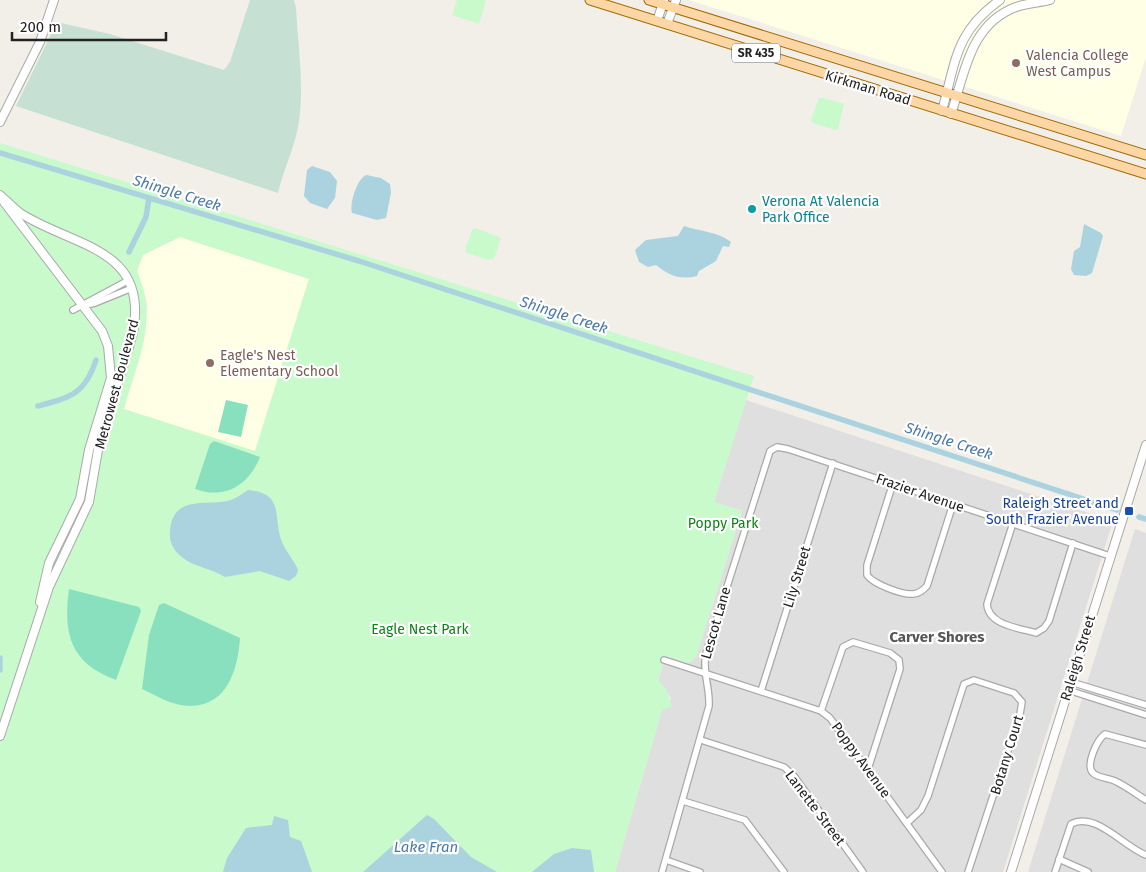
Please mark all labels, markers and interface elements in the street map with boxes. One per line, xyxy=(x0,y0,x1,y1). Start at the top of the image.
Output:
scale bar xyxy=(12,10,166,42)
text: 200 m xyxy=(20,18,61,36)
road number: SR 435 xyxy=(732,44,780,62)
place label: Valencia College West Campus xyxy=(1026,47,1129,80)
marker: Valencia College West Campus xyxy=(1010,57,1022,69)
street label: Kirkman Road xyxy=(823,67,913,109)
water label: Shingle Creek xyxy=(130,171,223,215)
place label: Verona At Valencia Park Office xyxy=(762,193,879,226)
marker: Verona At Valencia Park Office xyxy=(746,203,758,215)
water label: Shingle Creek xyxy=(517,292,610,338)
street label: Metrowest Boulevard xyxy=(91,317,143,451)
place label: Eagle's Nest Elementary School xyxy=(220,347,338,380)
marker: Eagle's Nest Elementary School xyxy=(204,357,216,369)
water label: Shingle Creek xyxy=(902,418,995,464)
street label: Frazier Avenue xyxy=(874,470,966,516)
place label: Raleigh Street and South Frazier Avenue xyxy=(986,495,1119,528)
marker: Raleigh Street and South Frazier Avenue xyxy=(1123,505,1135,517)
park label: Poppy Park xyxy=(688,515,759,532)
street label: Lily Street xyxy=(780,543,815,610)
street label: Lescot Lane xyxy=(698,585,734,661)
street label: Raleigh Street xyxy=(1057,612,1099,703)
park label: Eagle Nest Park xyxy=(371,621,470,638)
district label: Carver Shores xyxy=(889,628,985,646)
street label: Botany Court xyxy=(987,712,1027,797)
street label: Poppy Avenue xyxy=(828,719,894,801)
street label: Lanette Street xyxy=(781,767,849,850)
water label: Lake Fran xyxy=(394,838,458,856)

